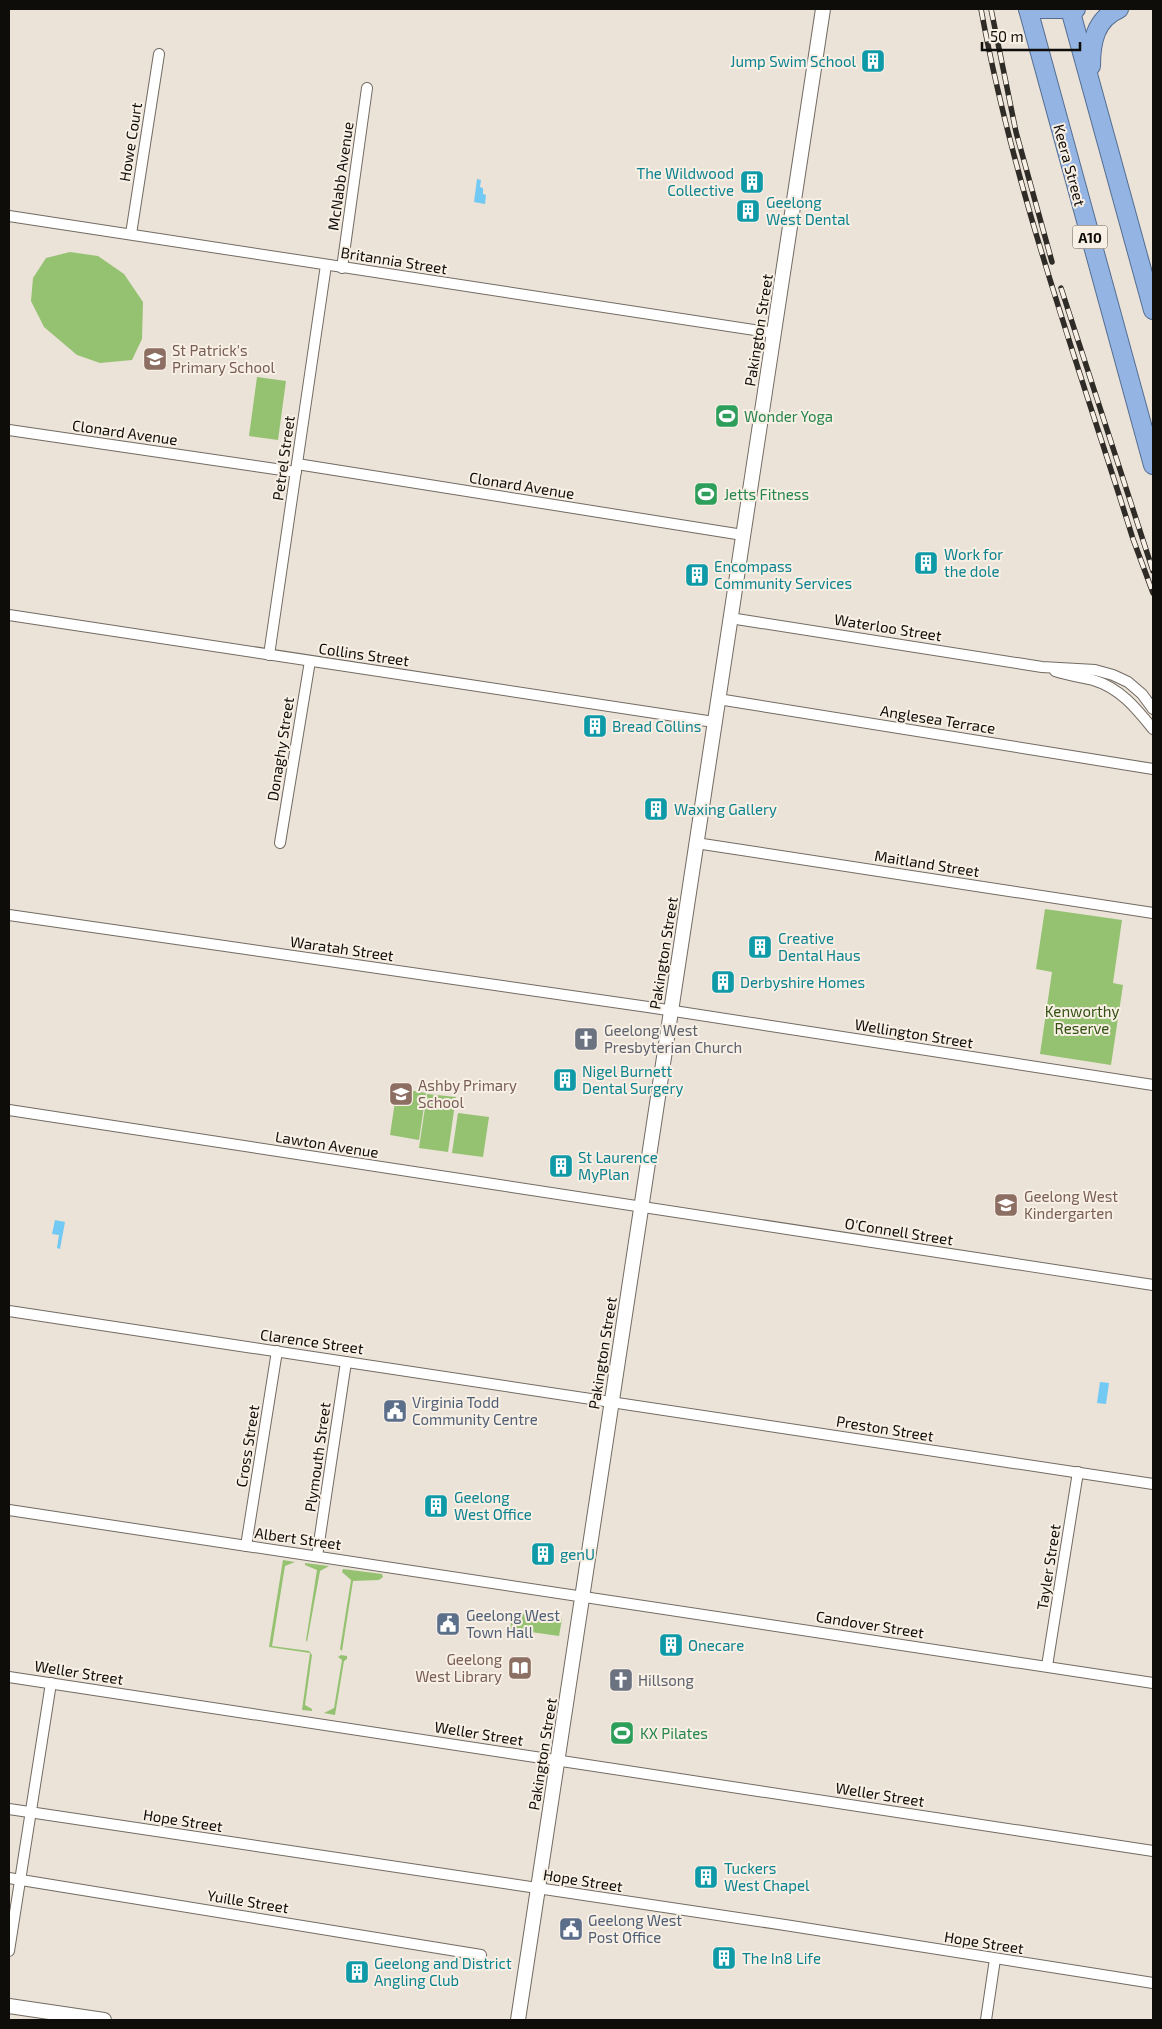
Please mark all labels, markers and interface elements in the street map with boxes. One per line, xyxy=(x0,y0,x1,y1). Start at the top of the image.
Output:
scale bar xyxy=(982,20,1080,52)
text: 50 m xyxy=(990,27,1024,45)
building icon: Jump Swim School xyxy=(860,48,886,74)
place label: Jump Swim School xyxy=(730,52,857,70)
street label: Howe Court xyxy=(115,101,145,183)
street label: McNabb Avenue xyxy=(323,120,357,232)
street label: Keera Street xyxy=(1050,122,1090,208)
place label: The Wildwood Collective xyxy=(636,164,734,199)
building icon: The Wildwood Collective xyxy=(739,169,765,195)
place label: Geelong West Dental xyxy=(766,193,850,228)
building icon: Geelong West Dental xyxy=(735,198,761,224)
road number: A10 xyxy=(1072,226,1108,248)
street label: Britannia Street xyxy=(340,243,449,277)
street label: Pakington Street xyxy=(740,272,776,387)
place label: St Patrick's Primary School xyxy=(172,341,275,376)
school or university icon: St Patrick's Primary School xyxy=(142,346,168,372)
sports icon: Wonder Yoga xyxy=(714,403,740,429)
place label: Wonder Yoga xyxy=(744,407,833,425)
street label: Petrel Street xyxy=(268,414,298,502)
street label: Clonard Avenue xyxy=(71,416,179,448)
street label: Clonard Avenue xyxy=(468,468,576,502)
sports icon: Jetts Fitness xyxy=(693,481,719,507)
place label: Jetts Fitness xyxy=(724,485,809,503)
place label: Work for the dole xyxy=(944,545,1003,580)
building icon: Work for the dole xyxy=(913,550,939,576)
place label: Encompass Community Services xyxy=(714,557,852,592)
building icon: Encompass Community Services xyxy=(684,562,710,588)
street label: Waterloo Street xyxy=(833,610,943,644)
street label: Collins Street xyxy=(318,639,411,669)
street label: Donaghy Street xyxy=(263,695,297,802)
street label: Anglesea Terrace xyxy=(879,701,997,737)
building icon: Bread Collins xyxy=(582,713,608,739)
place label: Bread Collins xyxy=(612,717,701,735)
building icon: Waxing Gallery xyxy=(643,796,669,822)
place label: Waxing Gallery xyxy=(674,800,777,818)
street label: Maitland Street xyxy=(873,846,981,880)
street label: Pakington Street xyxy=(645,895,681,1010)
place label: Creative Dental Haus xyxy=(778,929,861,964)
street label: Waratah Street xyxy=(289,932,395,964)
building icon: Creative Dental Haus xyxy=(747,934,773,960)
building icon: Derbyshire Homes xyxy=(710,969,736,995)
place label: Derbyshire Homes xyxy=(740,973,865,991)
park label: Kenworthy Reserve xyxy=(1045,1002,1119,1037)
street label: Wellington Street xyxy=(853,1015,975,1051)
place label: Geelong West Presbyterian Church xyxy=(604,1021,742,1056)
church icon: Geelong West Presbyterian Church xyxy=(573,1026,599,1052)
place label: Nigel Burnett Dental Surgery xyxy=(582,1062,683,1097)
building icon: Nigel Burnett Dental Surgery xyxy=(552,1067,578,1093)
place label: Ashby Primary School xyxy=(418,1076,517,1111)
school or university icon: Ashby Primary School xyxy=(388,1081,414,1107)
street label: Lawton Avenue xyxy=(274,1127,380,1161)
place label: St Laurence MyPlan xyxy=(578,1148,658,1183)
building icon: St Laurence MyPlan xyxy=(548,1153,574,1179)
place label: Geelong West Kindergarten xyxy=(1024,1187,1118,1222)
school or university icon: Geelong West Kindergarten xyxy=(993,1192,1019,1218)
street label: O'Connell Street xyxy=(844,1214,955,1248)
street label: Pakington Street xyxy=(584,1295,620,1410)
street label: Clarence Street xyxy=(259,1325,365,1357)
place label: Virginia Todd Community Centre xyxy=(412,1393,538,1428)
public building icon: Virginia Todd Community Centre xyxy=(382,1398,408,1424)
street label: Plymouth Street xyxy=(300,1401,334,1513)
street label: Cross Street xyxy=(232,1403,262,1488)
street label: Preston Street xyxy=(835,1411,935,1445)
place label: Geelong West Office xyxy=(454,1488,532,1523)
building icon: Geelong West Office xyxy=(423,1493,449,1519)
street label: Tayler Street xyxy=(1032,1522,1064,1611)
street label: Albert Street xyxy=(254,1523,343,1553)
building icon: genU xyxy=(530,1541,556,1567)
place label: genU xyxy=(560,1545,595,1563)
place label: Geelong West Town Hall xyxy=(466,1606,560,1641)
street label: Candover Street xyxy=(815,1607,926,1641)
public building icon: Geelong West Town Hall xyxy=(435,1611,461,1637)
building icon: Onecare xyxy=(658,1632,684,1658)
place label: Onecare xyxy=(688,1636,744,1654)
place label: Geelong West Library xyxy=(415,1650,503,1685)
library icon: Geelong West Library xyxy=(507,1655,533,1681)
street label: Weller Street xyxy=(33,1656,125,1688)
church icon: Hillsong xyxy=(608,1667,634,1693)
place label: Hillsong xyxy=(638,1671,695,1689)
street label: Pakington Street xyxy=(524,1696,560,1811)
street label: Weller Street xyxy=(433,1717,525,1749)
sports icon: KX Pilates xyxy=(609,1720,635,1746)
place label: KX Pilates xyxy=(640,1724,708,1742)
street label: Weller Street xyxy=(834,1778,926,1810)
street label: Hope Street xyxy=(142,1805,224,1835)
place label: Tuckers West Chapel xyxy=(724,1859,810,1894)
building icon: Tuckers West Chapel xyxy=(693,1864,719,1890)
street label: Hope Street xyxy=(542,1865,624,1895)
street label: Yuille Street xyxy=(206,1886,290,1916)
place label: Geelong West Post Office xyxy=(588,1911,682,1946)
public building icon: Geelong West Post Office xyxy=(558,1916,584,1942)
street label: Hope Street xyxy=(943,1927,1025,1957)
building icon: The In8 Life xyxy=(711,1945,737,1971)
place label: The In8 Life xyxy=(742,1949,821,1967)
place label: Geelong and District Angling Club xyxy=(374,1954,512,1989)
building icon: Geelong and District Angling Club xyxy=(344,1959,370,1985)

